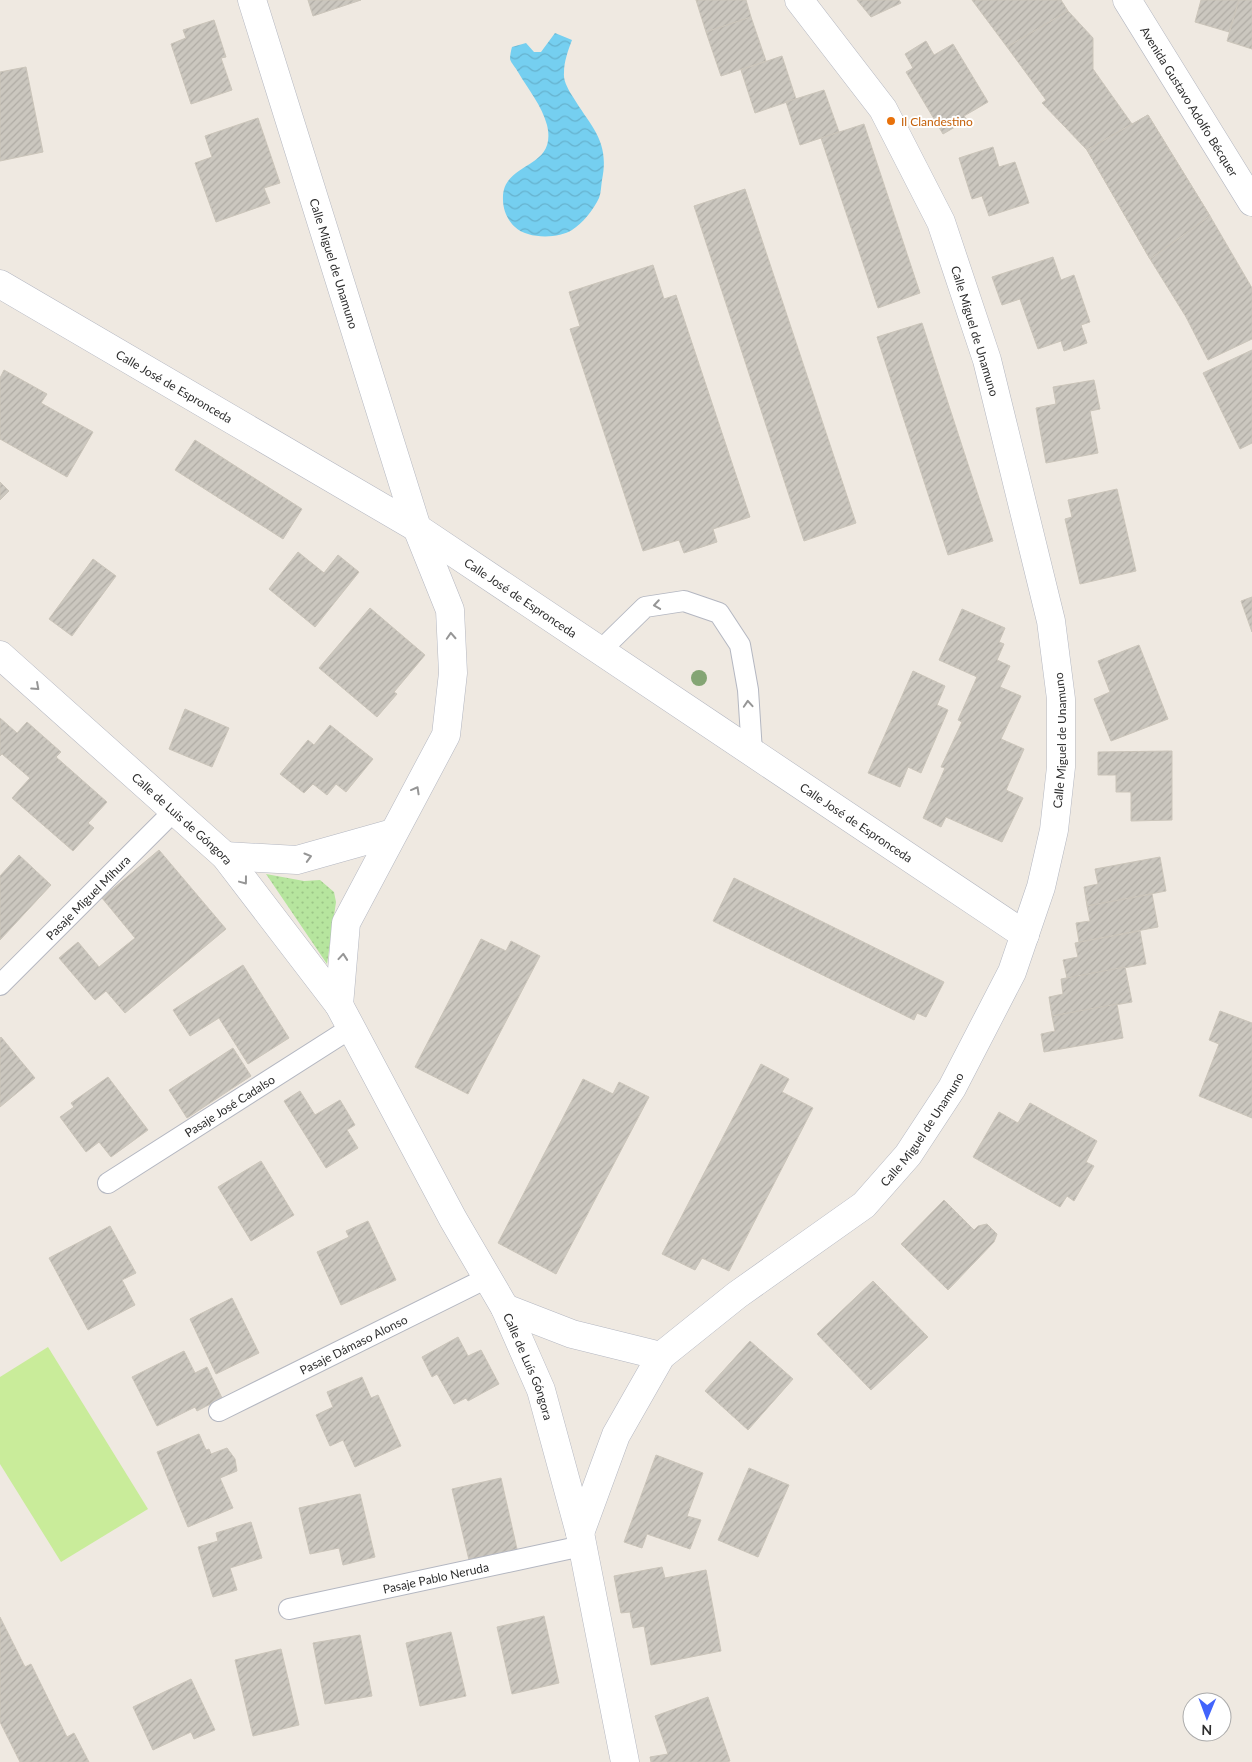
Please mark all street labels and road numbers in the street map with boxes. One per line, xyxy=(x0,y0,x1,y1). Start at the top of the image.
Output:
street label: Avenida Gustavo Adolfo Bécquer xyxy=(1138,23,1242,180)
street label: Calle Miguel de Unamuno xyxy=(307,196,362,331)
street label: Calle Miguel de Unamuno xyxy=(948,264,1002,398)
street label: Calle José de Espronceda xyxy=(113,346,235,426)
street label: Calle José de Espronceda xyxy=(462,554,580,641)
street label: Calle Miguel de Unamuno xyxy=(1049,672,1069,809)
street label: Calle de Luis de Góngora xyxy=(129,769,236,867)
street label: Calle José de Espronceda xyxy=(797,779,916,865)
street label: Pasaje Miguel Mihura xyxy=(42,852,133,943)
street label: Calle Miguel de Unamuno xyxy=(877,1070,966,1189)
street label: Pasaje José Cadalso xyxy=(182,1071,277,1140)
street label: Calle de Luís Góngora xyxy=(501,1310,556,1422)
street label: Pasaje Dámaso Alonso xyxy=(297,1311,410,1377)
street label: Pasaje Pablo Neruda xyxy=(381,1559,490,1596)

